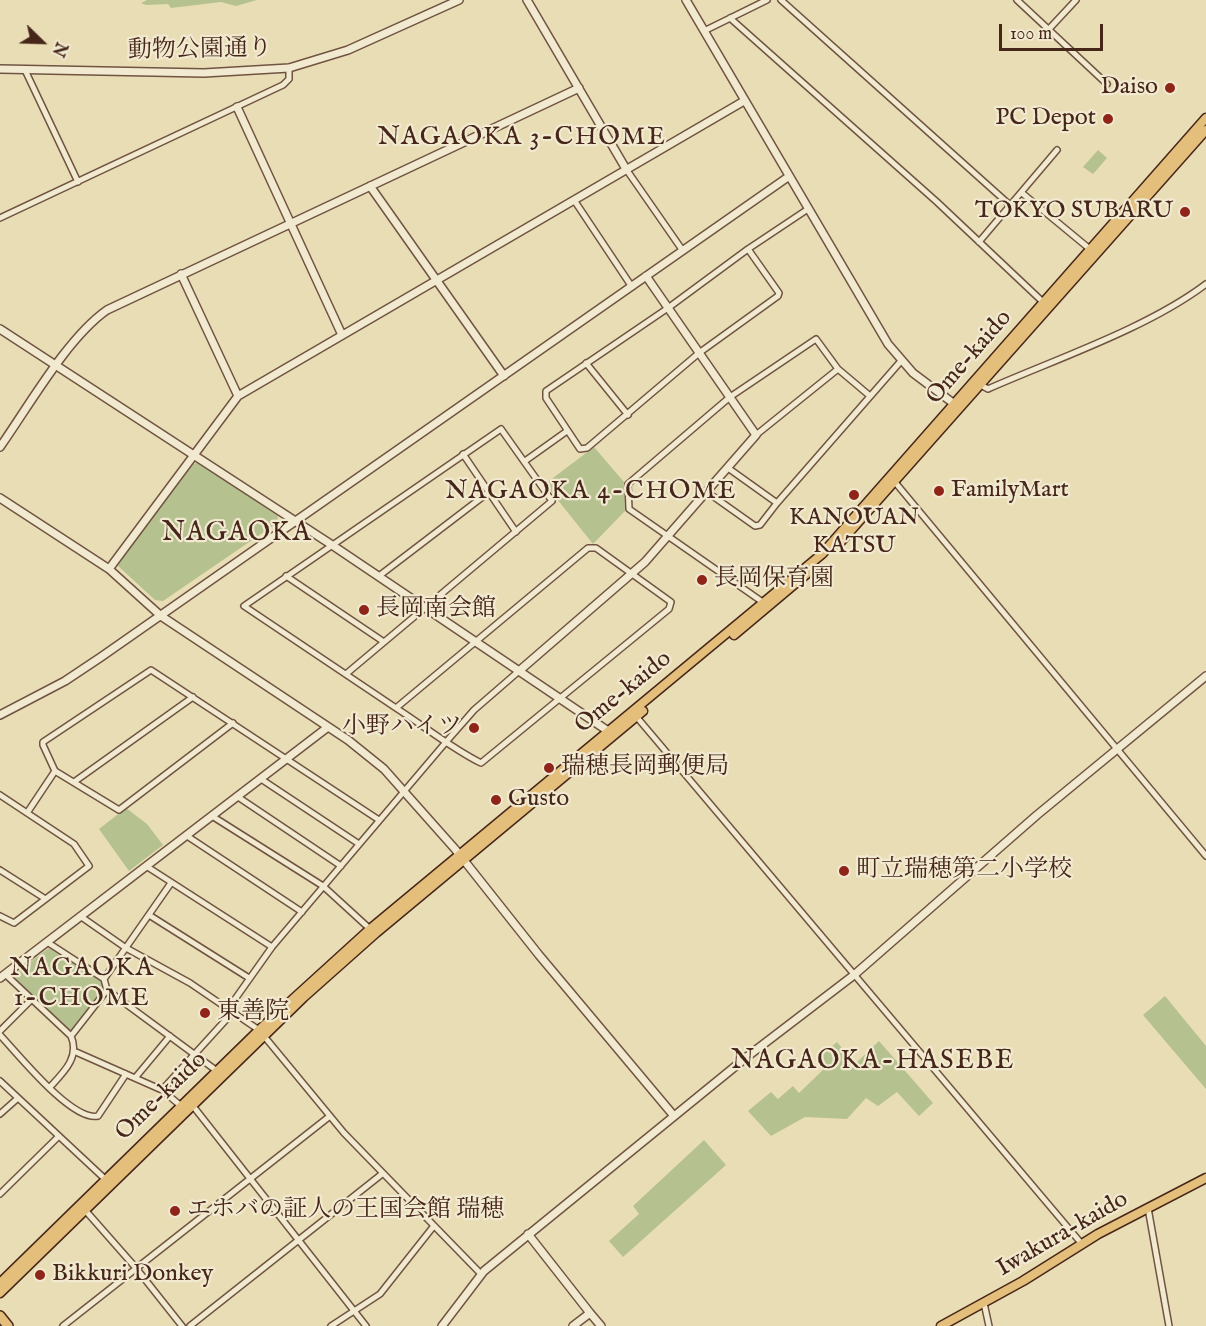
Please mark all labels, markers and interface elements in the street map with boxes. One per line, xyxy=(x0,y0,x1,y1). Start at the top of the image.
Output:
north arrow xyxy=(12,12,72,72)
scale bar xyxy=(1002,12,1106,50)
text: 100 m xyxy=(1010,23,1052,46)
street label: 動物公園通り xyxy=(128,35,272,67)
text: N xyxy=(47,39,70,59)
place label: Daiso xyxy=(1101,74,1158,102)
marker: Daiso xyxy=(1163,81,1177,95)
place label: PC Depot xyxy=(995,105,1096,133)
marker: PC Depot xyxy=(1101,112,1115,126)
district label: NAGAOKA 3-CHOME xyxy=(377,123,667,155)
place label: TOKYO SUBARU xyxy=(975,198,1173,226)
marker: TOKYO SUBARU xyxy=(1178,205,1192,219)
street label: Ome-kaido xyxy=(921,305,1019,411)
district label: NAGAOKA 4-CHOME xyxy=(445,477,737,509)
place label: FamilyMart xyxy=(951,477,1069,505)
marker: FamilyMart xyxy=(932,484,946,498)
marker: KANOUAN KATSU xyxy=(847,488,861,502)
place label: KANOUAN KATSU xyxy=(789,505,919,561)
district label: NAGAOKA xyxy=(162,518,312,550)
place label: 長岡保育園 xyxy=(714,566,834,594)
marker: 長岡保育園 xyxy=(695,573,709,587)
place label: 長岡南会館 xyxy=(376,596,496,624)
marker: 長岡南会館 xyxy=(357,603,371,617)
street label: Ome-kaido xyxy=(570,645,678,741)
place label: 小野ハイツ xyxy=(342,714,462,742)
marker: 小野ハイツ xyxy=(467,721,481,735)
place label: 瑞穂長岡郵便局 xyxy=(561,754,729,782)
marker: 瑞穂長岡郵便局 xyxy=(542,761,556,775)
place label: Gusto xyxy=(508,786,569,814)
marker: Gusto xyxy=(489,793,503,807)
place label: 町立瑞穂第二小学校 xyxy=(856,857,1072,885)
marker: 町立瑞穂第二小学校 xyxy=(837,864,851,878)
district label: NAGAOKA 1-CHOME xyxy=(9,954,155,1016)
place label: 東善院 xyxy=(217,999,289,1027)
marker: 東善院 xyxy=(198,1006,212,1020)
street label: Ome-kaido xyxy=(110,1046,214,1148)
district label: NAGAOKA-HASEBE xyxy=(731,1046,1015,1078)
street label: Iwakura-kaido xyxy=(992,1186,1134,1284)
place label: エホバの証人の王国会館 瑞穂 xyxy=(187,1197,504,1225)
marker: エホバの証人の王国会館 瑞穂 xyxy=(168,1204,182,1218)
place label: Bikkuri Donkey xyxy=(52,1261,213,1289)
marker: Bikkuri Donkey xyxy=(33,1268,47,1282)

